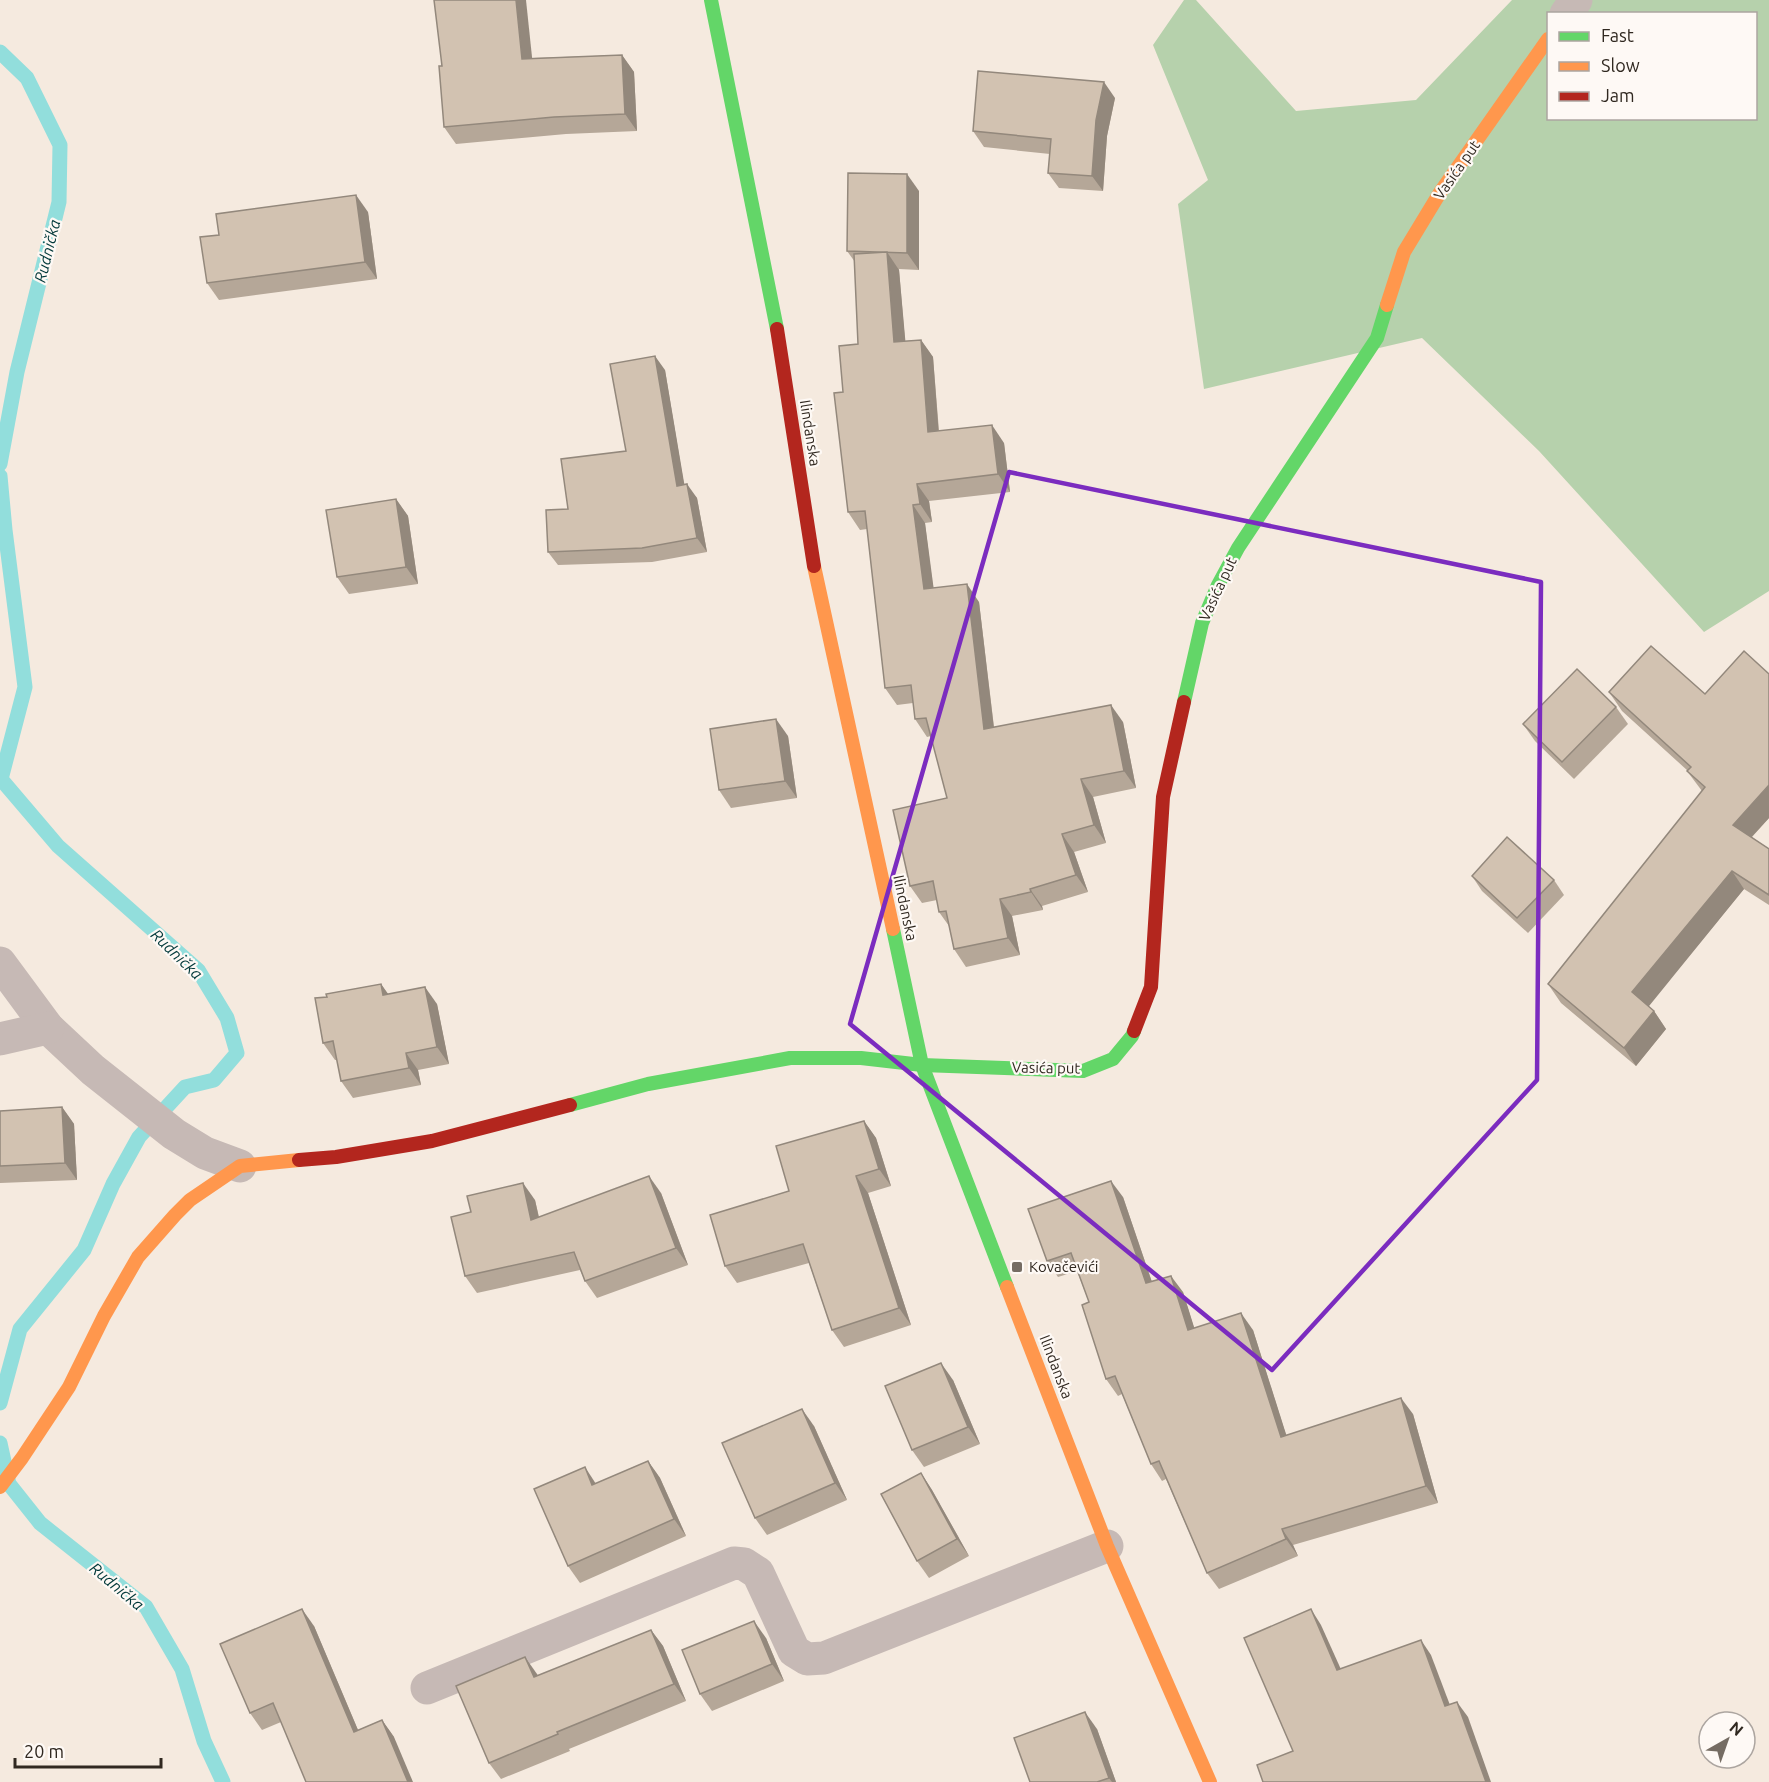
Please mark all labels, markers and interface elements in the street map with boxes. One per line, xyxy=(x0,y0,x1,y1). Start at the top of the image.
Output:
legend xyxy=(1547,12,1757,120)
text: Fast xyxy=(1601,25,1634,45)
text: Slow xyxy=(1601,55,1640,75)
text: Jam xyxy=(1601,85,1635,105)
street label: Vasića put xyxy=(1430,137,1483,203)
water label: Rudnička xyxy=(30,217,64,284)
street label: Ilindanska xyxy=(797,399,824,467)
street label: Vasića put xyxy=(1195,554,1240,623)
street label: Ilindanska xyxy=(890,873,921,942)
water label: Rudnička xyxy=(148,925,207,983)
street label: Vasića put xyxy=(1012,1058,1080,1077)
place label: Kovačevići xyxy=(1029,1258,1099,1275)
marker: Kovačevići xyxy=(1010,1260,1024,1274)
street label: Ilindanska xyxy=(1037,1333,1076,1401)
water label: Rudnička xyxy=(87,1558,148,1614)
north arrow xyxy=(1697,1710,1757,1770)
text: N xyxy=(1726,1718,1747,1739)
scale bar xyxy=(15,1731,160,1769)
text: 20 m xyxy=(24,1741,64,1761)

